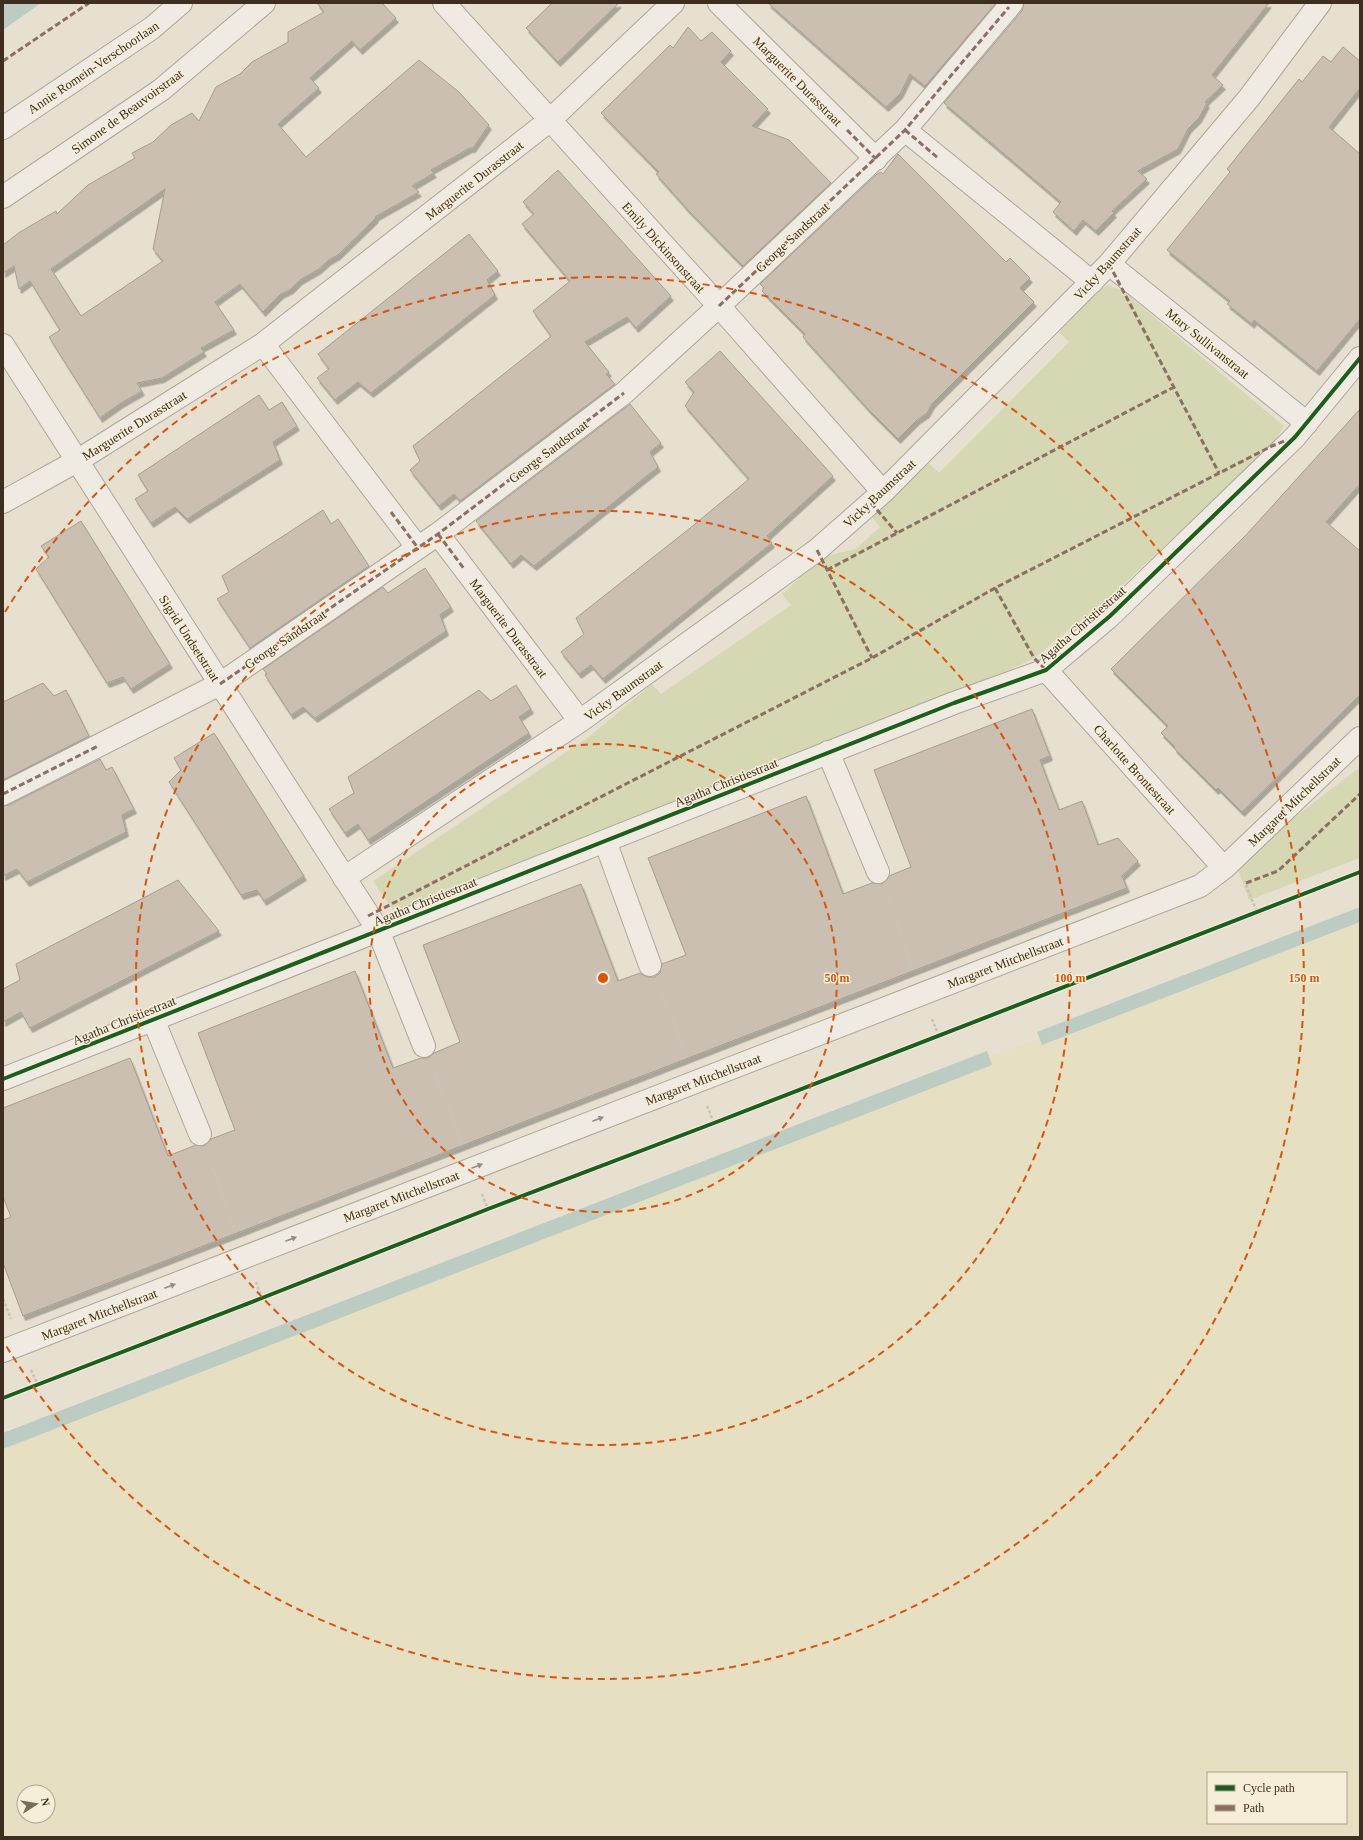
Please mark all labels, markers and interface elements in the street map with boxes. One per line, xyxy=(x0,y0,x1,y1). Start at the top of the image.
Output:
street label: Annie Romein-Verschoorlaan xyxy=(25,18,162,117)
street label: Marguerite Durasstraat xyxy=(750,34,846,129)
street label: Simone de Beauvoirstraat xyxy=(69,66,186,157)
street label: Marguerite Durasstraat xyxy=(422,137,526,223)
street label: Emily Dickinsonstraat xyxy=(619,199,708,296)
street label: George Sandstraat xyxy=(752,199,833,275)
street label: Vicky Baumstraat xyxy=(1071,223,1144,303)
street label: Mary Sullivanstraat xyxy=(1163,305,1253,382)
street label: Marguerite Durasstraat xyxy=(79,387,189,464)
street label: George Sandstraat xyxy=(506,416,591,486)
street label: Vicky Baumstraat xyxy=(840,456,919,531)
street label: Marguerite Durasstraat xyxy=(467,576,551,681)
street label: Agatha Christiestraat xyxy=(1036,582,1129,666)
street label: Sigrid Undsetstraat xyxy=(156,592,223,685)
street label: George Sandstraat xyxy=(242,606,329,672)
street label: Vicky Baumstraat xyxy=(581,657,666,724)
street label: Charlotte Brontestraat xyxy=(1091,722,1179,817)
street label: Margaret Mitchellstraat xyxy=(1245,753,1344,849)
street label: Agatha Christiestraat xyxy=(672,755,780,810)
street label: Agatha Christiestraat xyxy=(371,874,479,929)
street label: Margaret Mitchellstraat xyxy=(945,933,1066,991)
centre of rings xyxy=(596,971,610,985)
text: 50 m xyxy=(825,971,850,985)
text: 100 m xyxy=(1055,971,1086,985)
text: 150 m xyxy=(1289,971,1320,985)
street label: Agatha Christiestraat xyxy=(70,993,178,1048)
street label: Margaret Mitchellstraat xyxy=(643,1050,764,1108)
one-way arrow xyxy=(593,1116,605,1122)
one-way arrow xyxy=(472,1163,484,1169)
street label: Margaret Mitchellstraat xyxy=(341,1167,462,1225)
one-way arrow xyxy=(285,1236,296,1242)
one-way arrow xyxy=(164,1283,176,1289)
street label: Margaret Mitchellstraat xyxy=(39,1285,160,1343)
legend xyxy=(1207,1772,1347,1824)
text: Cycle path xyxy=(1243,1781,1295,1795)
north arrow xyxy=(16,1784,56,1824)
text: N xyxy=(39,1797,52,1807)
text: Path xyxy=(1243,1801,1264,1815)

